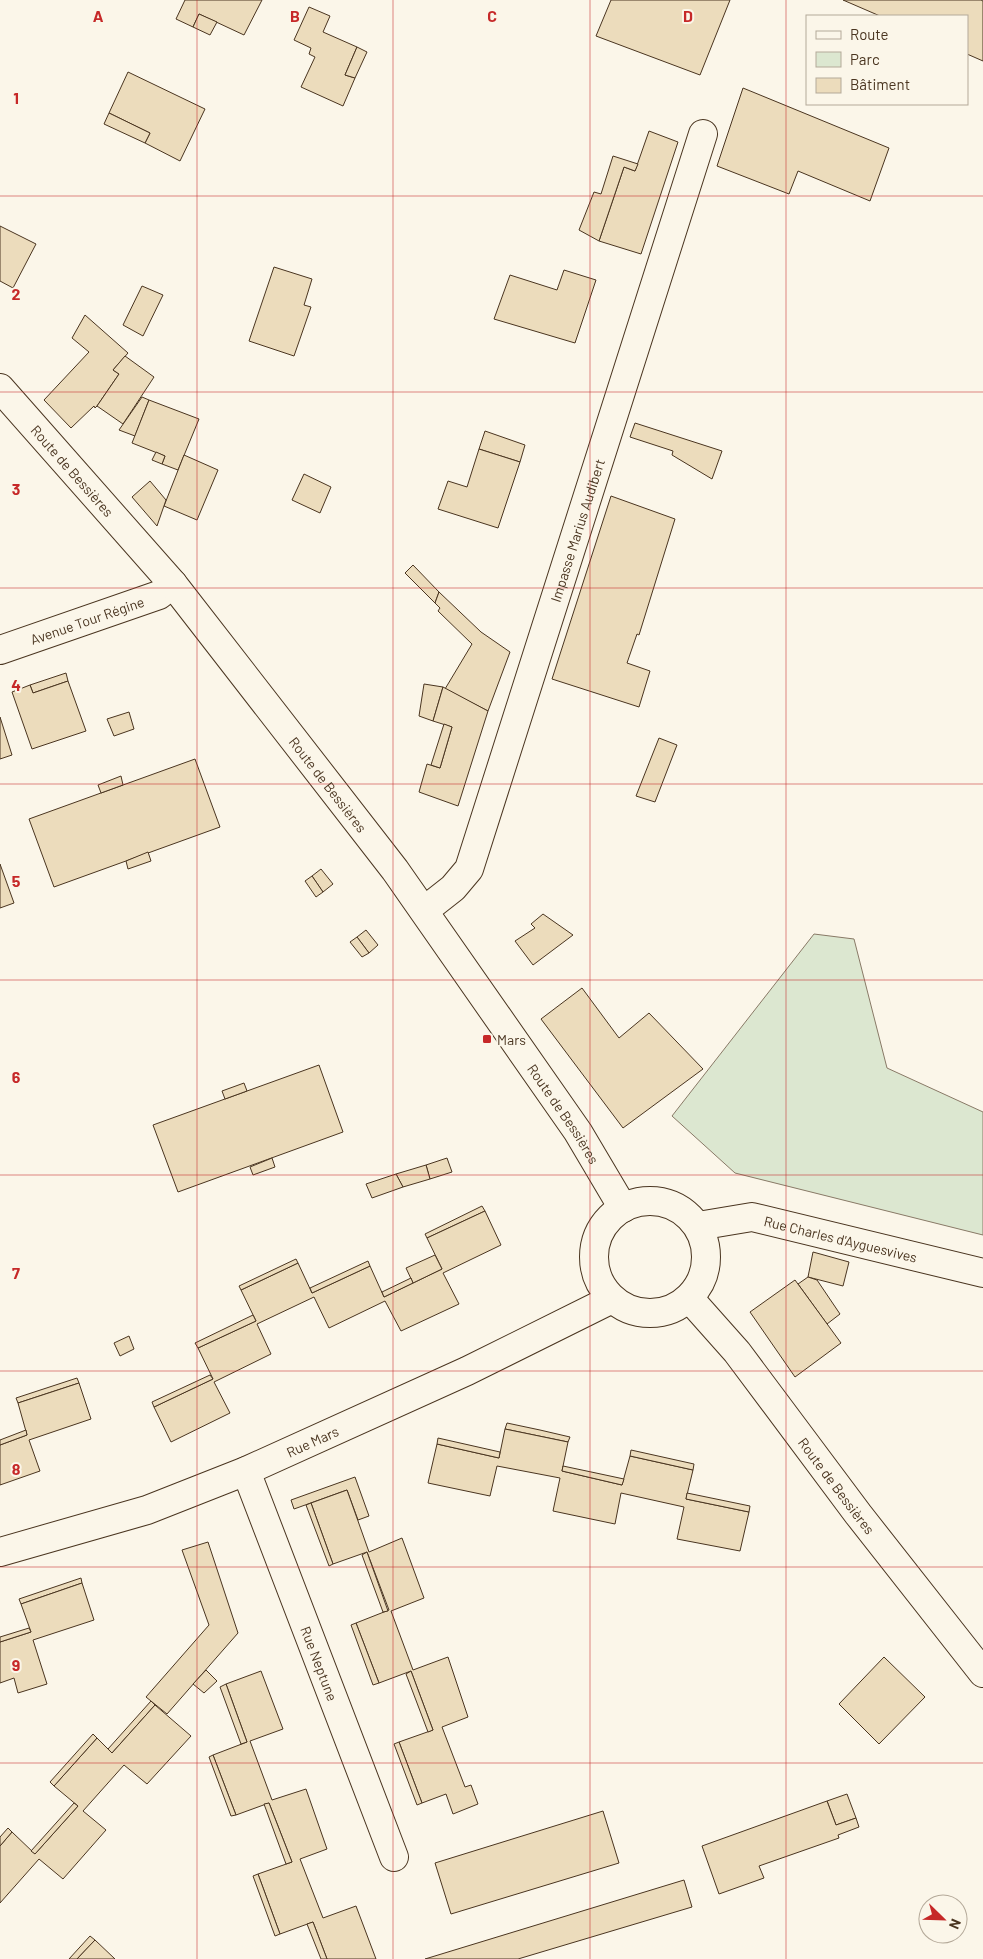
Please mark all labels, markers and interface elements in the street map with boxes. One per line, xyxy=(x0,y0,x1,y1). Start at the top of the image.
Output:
text: A xyxy=(93,6,104,25)
text: B xyxy=(290,6,300,25)
text: C xyxy=(487,6,497,25)
text: D xyxy=(683,6,693,25)
legend xyxy=(806,15,968,105)
text: Route xyxy=(850,25,889,43)
text: Parc xyxy=(850,50,880,68)
text: Bâtiment xyxy=(850,75,910,93)
text: 1 xyxy=(13,88,19,107)
text: 2 xyxy=(12,284,21,303)
street label: Route de Bessières xyxy=(28,421,118,520)
street label: Impasse Marius Audibert xyxy=(546,457,608,604)
text: 3 xyxy=(12,479,20,498)
street label: Avenue Tour Régine xyxy=(28,592,146,647)
text: 4 xyxy=(11,675,21,694)
street label: Route de Bessières xyxy=(286,733,371,836)
text: 5 xyxy=(12,871,21,890)
place label: Mars xyxy=(497,1031,526,1048)
marker: Mars xyxy=(481,1033,493,1045)
street label: Route de Bessières xyxy=(525,1061,603,1167)
text: 6 xyxy=(12,1067,21,1086)
street label: Rue Charles d'Ayguesvives xyxy=(762,1212,919,1265)
text: 7 xyxy=(12,1263,20,1282)
street label: Rue Mars xyxy=(284,1422,341,1460)
street label: Route de Bessières xyxy=(795,1434,879,1537)
text: 8 xyxy=(12,1459,21,1478)
street label: Rue Neptune xyxy=(298,1624,342,1703)
text: 9 xyxy=(12,1655,20,1674)
north arrow xyxy=(918,1894,968,1944)
text: N xyxy=(946,1917,965,1932)

